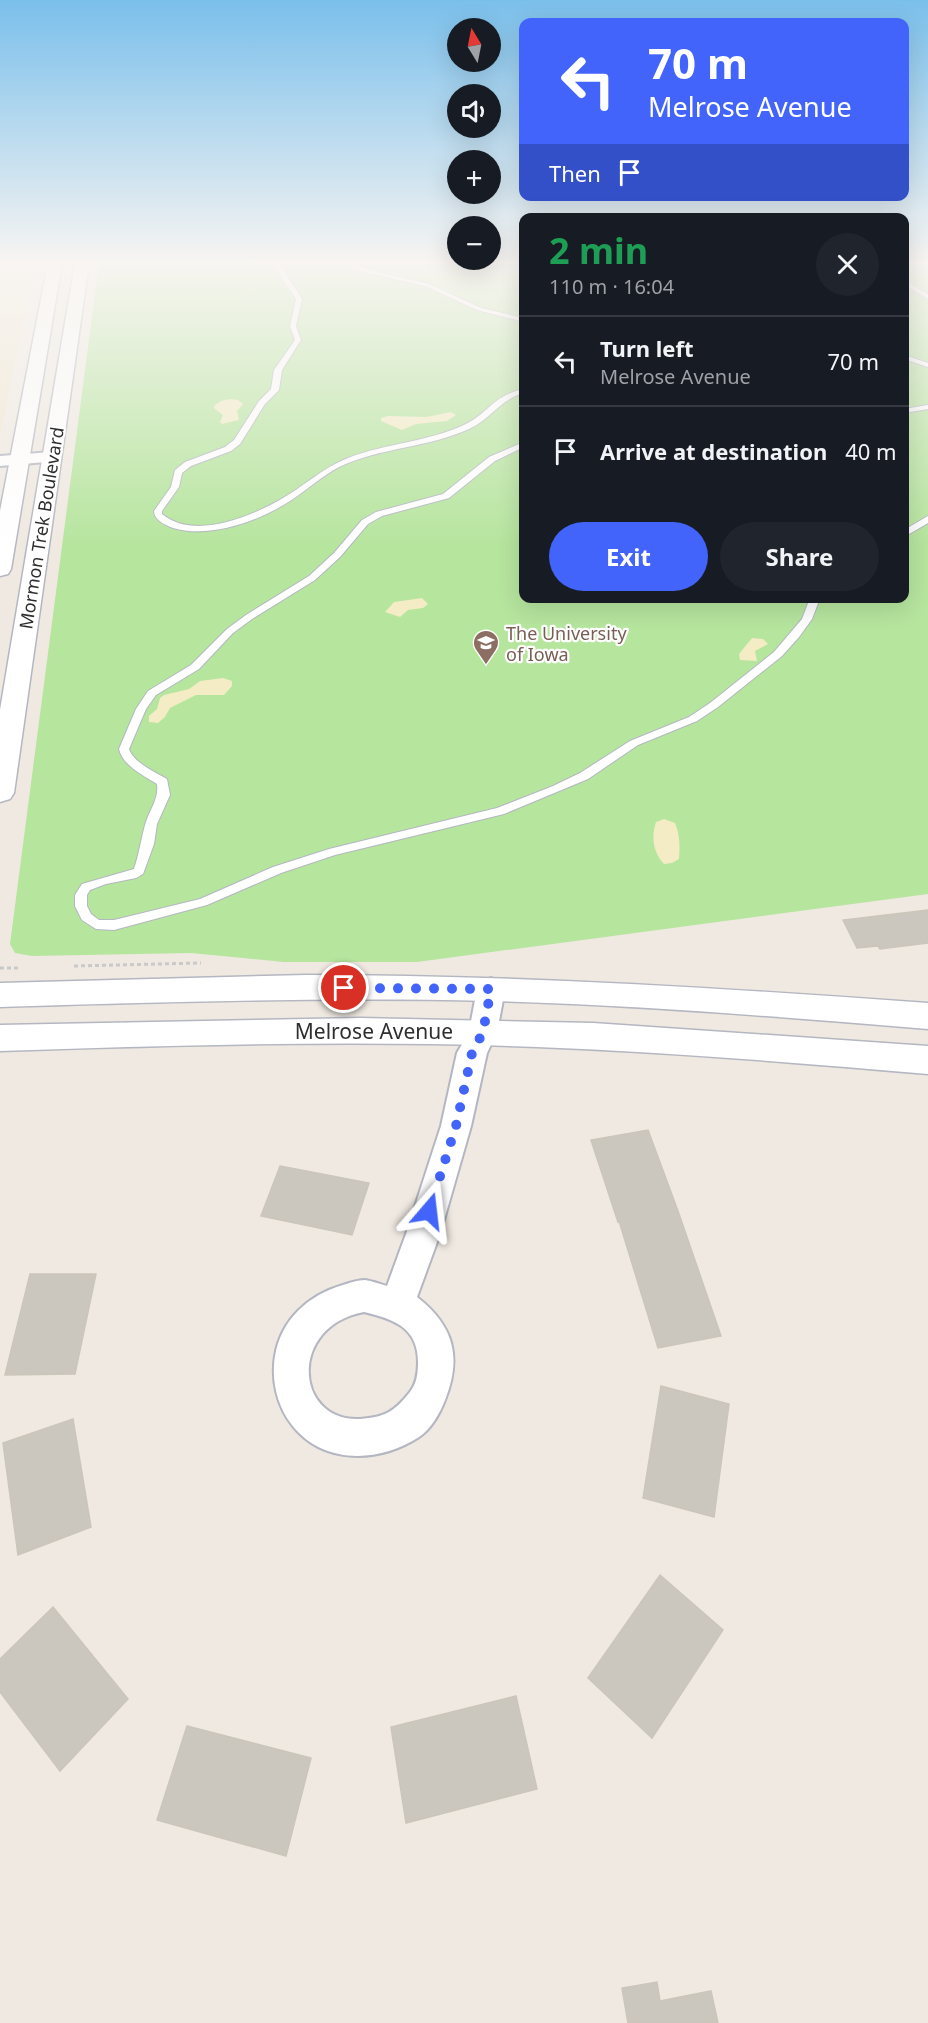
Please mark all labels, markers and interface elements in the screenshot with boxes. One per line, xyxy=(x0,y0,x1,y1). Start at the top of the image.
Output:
north arrow xyxy=(447,18,501,72)
map controls xyxy=(447,18,501,270)
text: 70 m xyxy=(648,34,748,91)
icon: left xyxy=(549,42,627,120)
button: sound xyxy=(447,84,501,138)
text: Melrose Avenue xyxy=(648,88,852,125)
button: + xyxy=(447,150,501,204)
icon: arrive xyxy=(613,156,646,189)
text: Then xyxy=(549,158,601,188)
button: − xyxy=(447,216,501,270)
text: 2 min xyxy=(549,226,648,275)
button: close xyxy=(816,233,879,296)
text: 110 m · 16:04 xyxy=(549,273,674,300)
text: Turn left xyxy=(600,333,694,363)
icon: left xyxy=(549,345,582,378)
text: 70 m xyxy=(828,346,879,376)
text: Melrose Avenue xyxy=(600,363,751,390)
street label: Mormon Trek Boulevard xyxy=(13,425,69,631)
icon: arrive xyxy=(549,435,582,468)
text: Arrive at destination xyxy=(600,436,827,466)
text: 40 m xyxy=(845,436,897,466)
button: Exit xyxy=(549,522,708,591)
button: Share xyxy=(720,522,879,591)
place label: The University of Iowa xyxy=(506,621,627,666)
school or university icon: The University of Iowa xyxy=(471,628,501,666)
pin xyxy=(318,962,369,1013)
icon: arrive xyxy=(327,971,360,1004)
street label: Melrose Avenue xyxy=(295,1017,453,1045)
position arrow xyxy=(397,1179,461,1243)

